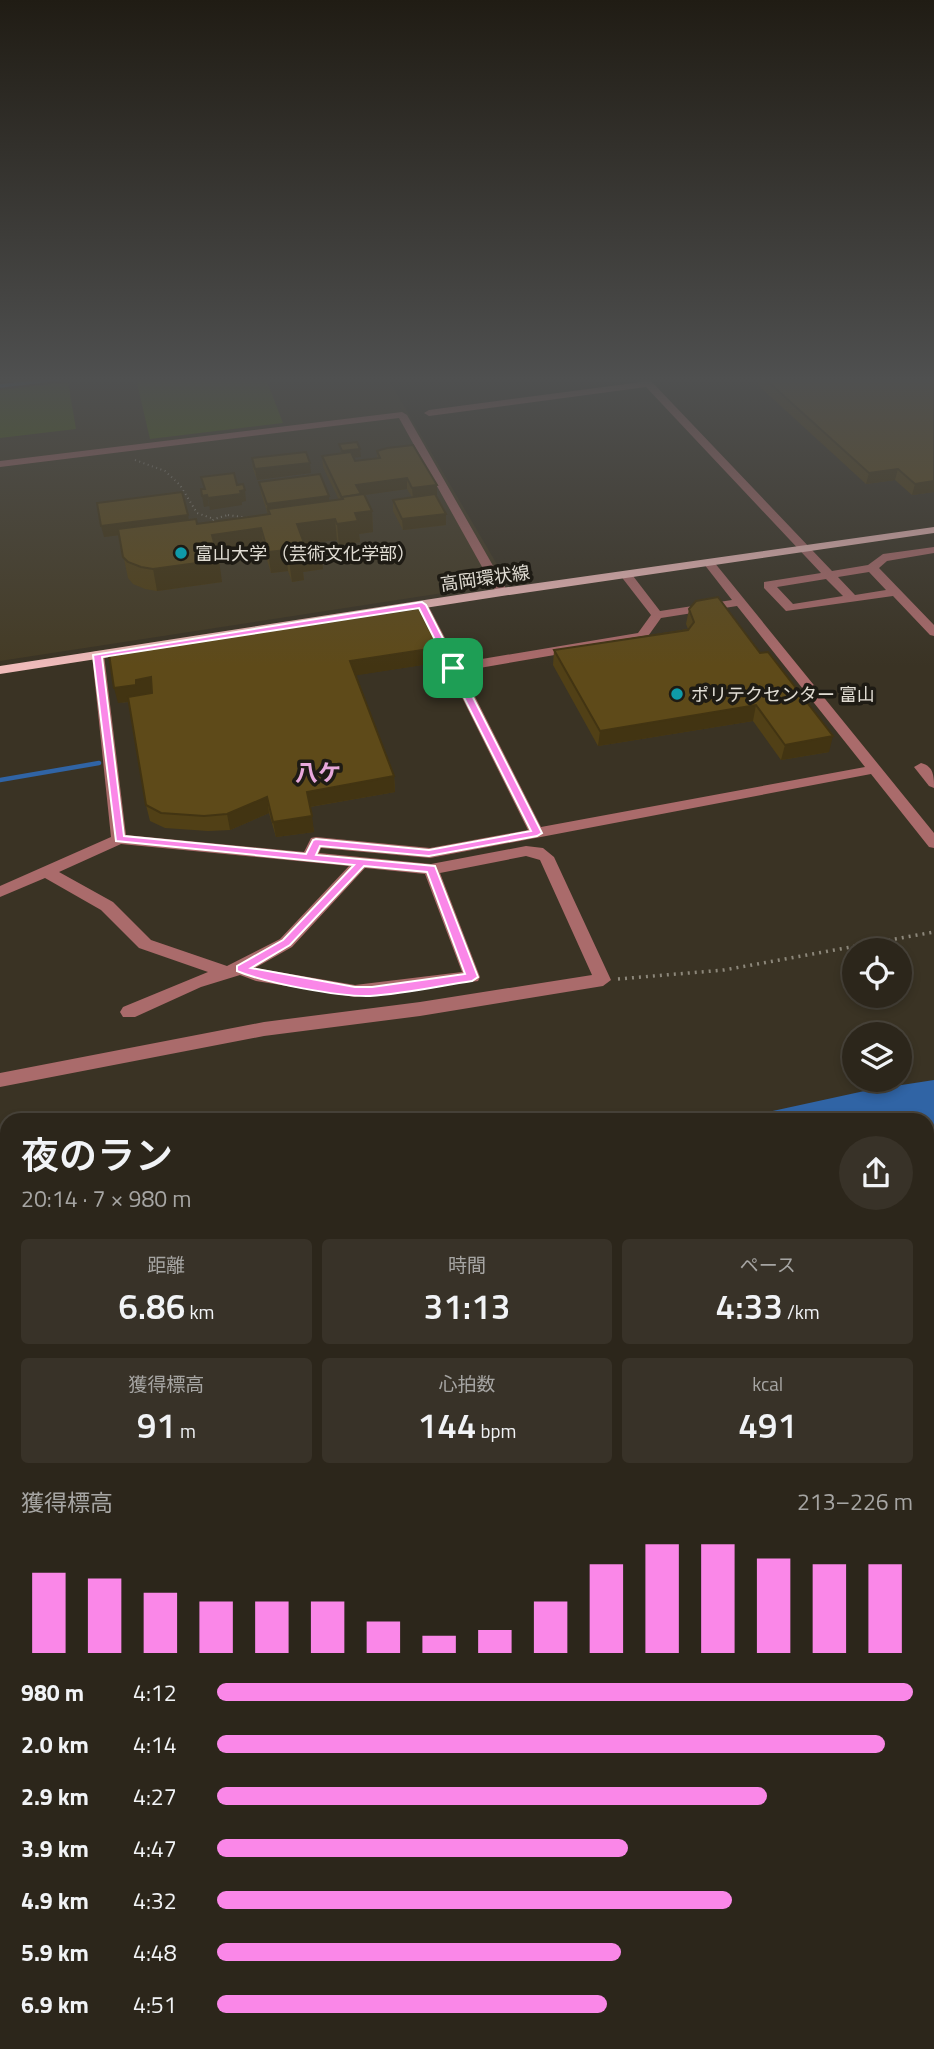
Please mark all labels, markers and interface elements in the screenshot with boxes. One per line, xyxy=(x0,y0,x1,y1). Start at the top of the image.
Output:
place label: 富山大学 （芸術文化学部） xyxy=(195,540,415,567)
marker: 富山大学 （芸術文化学部） xyxy=(173,545,189,561)
street label: 高岡環状線 xyxy=(439,558,531,598)
pin xyxy=(423,638,483,698)
icon: arrive xyxy=(434,649,472,687)
place label: ポリテクセンター 富山 xyxy=(691,681,875,708)
marker: ポリテクセンター 富山 xyxy=(669,686,685,702)
district label: 八ケ xyxy=(295,755,341,790)
map controls xyxy=(842,938,912,1092)
button: locate xyxy=(842,938,912,1008)
button: layers xyxy=(842,1022,912,1092)
text: 夜のラン xyxy=(21,1126,173,1184)
button: share xyxy=(839,1136,913,1210)
text: 20:14 · 7 × 980 m xyxy=(21,1181,191,1216)
text: 距離 xyxy=(147,1250,185,1279)
text: 時間 xyxy=(448,1250,486,1279)
text: ペース xyxy=(740,1250,796,1279)
text: 6.86 xyxy=(118,1279,185,1333)
text: 31:13 xyxy=(424,1279,510,1333)
text: 4:33 xyxy=(716,1279,783,1333)
text: km xyxy=(185,1297,215,1326)
text: /km xyxy=(783,1297,820,1326)
text: 獲得標高 xyxy=(128,1369,204,1398)
text: 心拍数 xyxy=(438,1369,496,1398)
text: kcal xyxy=(752,1369,783,1398)
text: 91 xyxy=(137,1398,176,1452)
text: 144 xyxy=(418,1398,476,1452)
text: 491 xyxy=(738,1398,797,1452)
text: m xyxy=(176,1416,196,1445)
text: bpm xyxy=(476,1416,516,1445)
text: 213–226 m xyxy=(797,1484,913,1519)
text: 獲得標高 xyxy=(21,1485,113,1520)
text: 980 m xyxy=(21,1675,84,1710)
text: 4:12 xyxy=(133,1675,177,1710)
text: 2.0 km xyxy=(21,1727,89,1762)
text: 4:14 xyxy=(133,1727,177,1762)
text: 2.9 km xyxy=(21,1779,89,1814)
text: 4:27 xyxy=(133,1779,177,1814)
text: 3.9 km xyxy=(21,1831,89,1866)
text: 4:47 xyxy=(133,1831,177,1866)
text: 4.9 km xyxy=(21,1883,89,1918)
text: 4:32 xyxy=(133,1883,177,1918)
text: 5.9 km xyxy=(21,1935,89,1970)
text: 4:48 xyxy=(133,1935,177,1970)
text: 6.9 km xyxy=(21,1987,89,2022)
text: 4:51 xyxy=(133,1987,177,2022)

